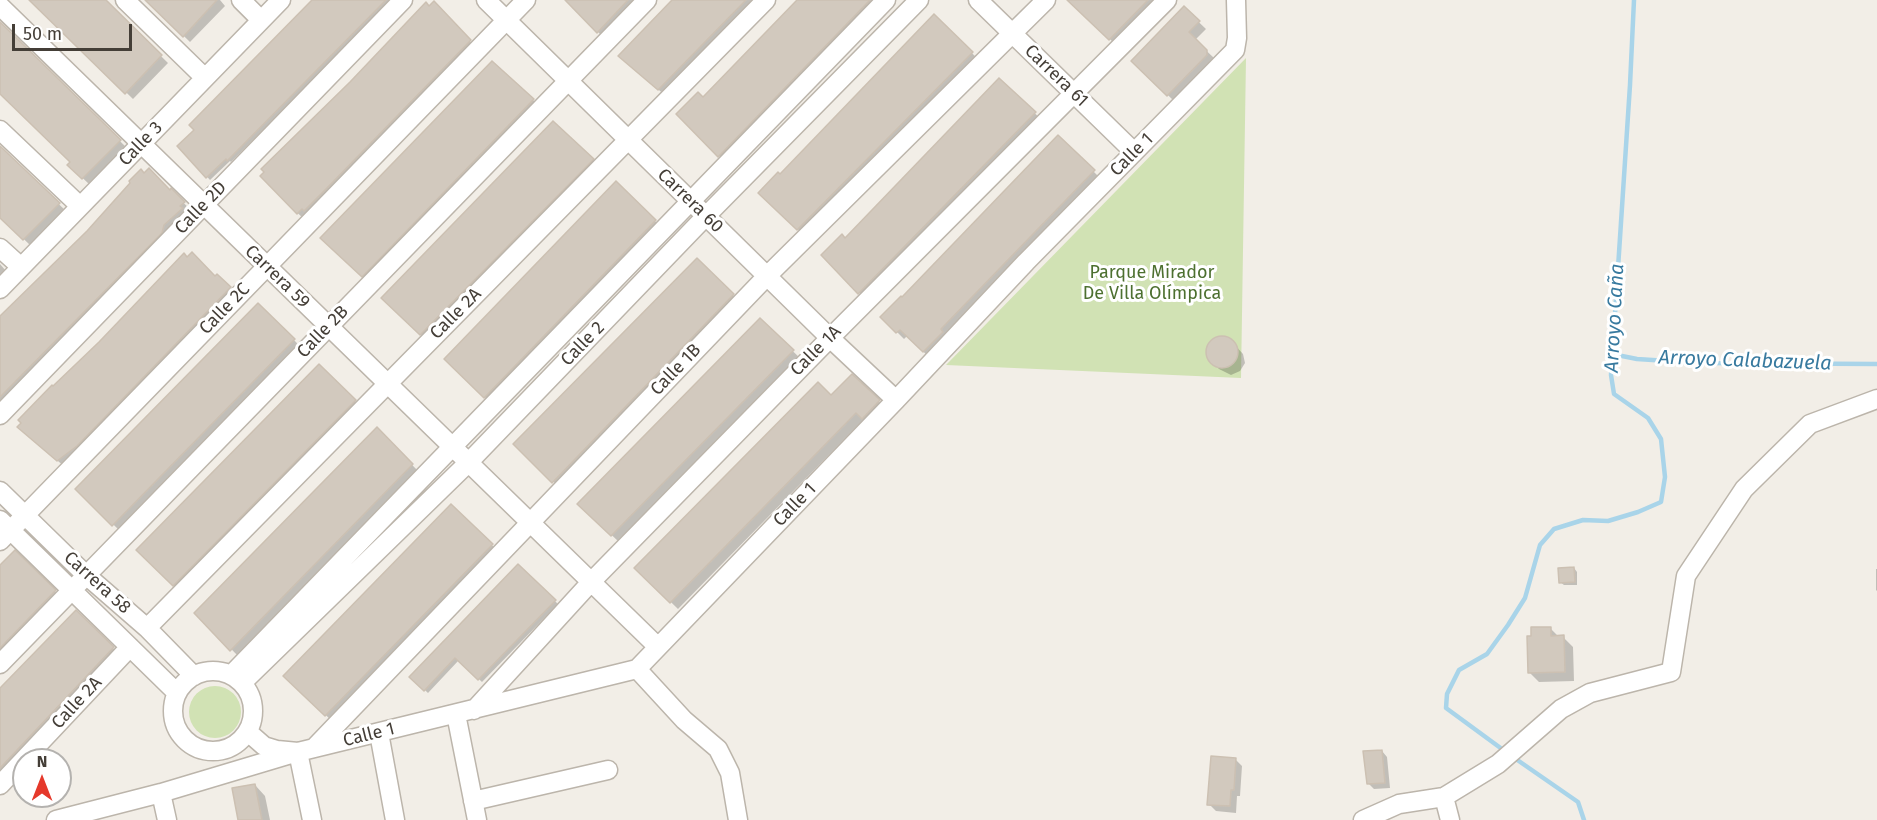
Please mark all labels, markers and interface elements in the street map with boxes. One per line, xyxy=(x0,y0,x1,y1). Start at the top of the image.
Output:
scale bar xyxy=(15,12,135,50)
text: 50 m xyxy=(23,23,62,45)
street label: Carrera 61 xyxy=(1020,40,1092,112)
street label: Calle 3 xyxy=(115,117,167,171)
street label: Calle 1 xyxy=(1106,129,1158,181)
street label: Carrera 60 xyxy=(653,164,727,238)
street label: Calle 2D xyxy=(171,177,231,239)
street label: Carrera 59 xyxy=(240,241,314,313)
park label: Parque Mirador De Villa Olímpica xyxy=(1083,262,1221,304)
water label: Arroyo Caña xyxy=(1600,263,1630,373)
street label: Calle 2C xyxy=(195,279,255,339)
street label: Calle 2A xyxy=(426,284,486,344)
street label: Calle 2B xyxy=(293,301,353,363)
street label: Calle 2 xyxy=(557,317,609,371)
street label: Calle 1A xyxy=(786,321,846,381)
street label: Calle 1B xyxy=(646,340,706,400)
water label: Arroyo Calabazuela xyxy=(1658,346,1832,376)
street label: Calle 1 xyxy=(769,479,821,531)
street label: Carrera 58 xyxy=(59,547,135,619)
street label: Calle 2A xyxy=(47,672,107,734)
street label: Calle 1 xyxy=(341,718,397,752)
north arrow xyxy=(12,748,72,808)
text: N xyxy=(37,752,47,771)

